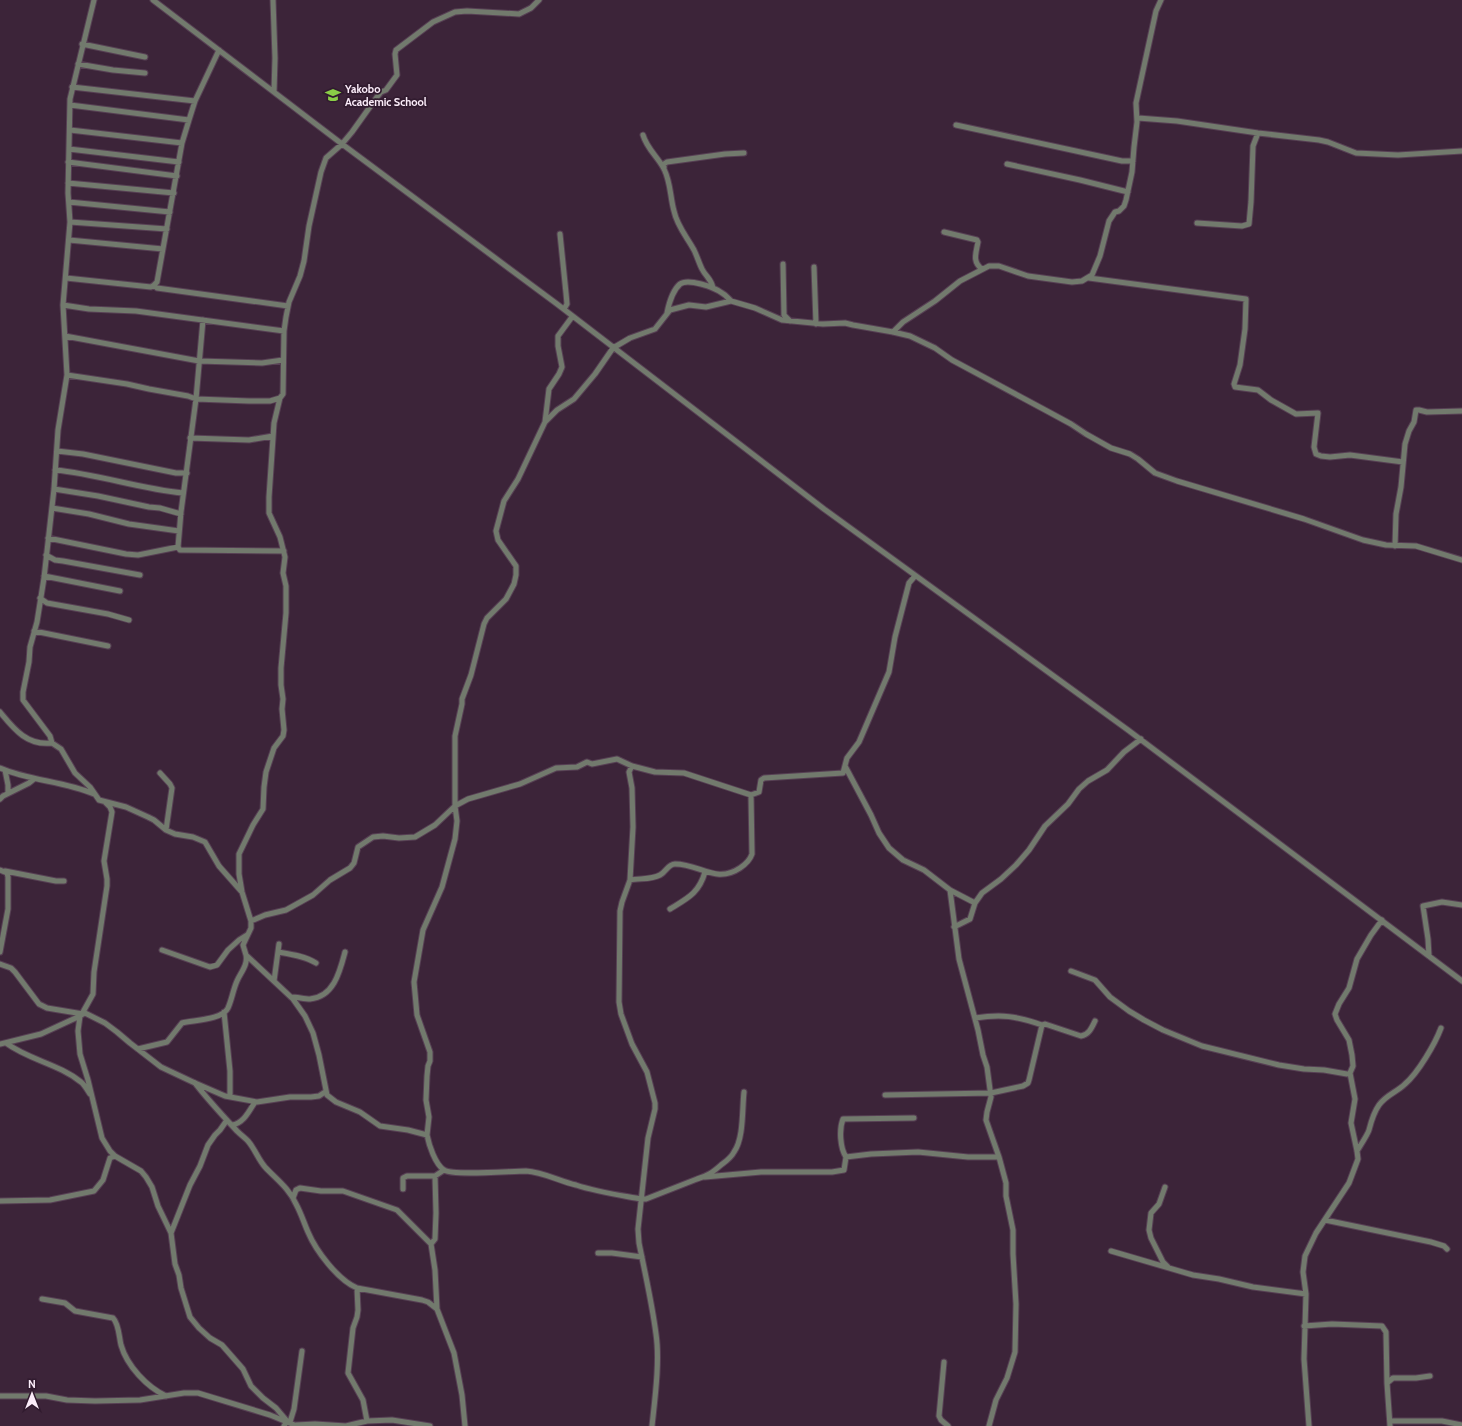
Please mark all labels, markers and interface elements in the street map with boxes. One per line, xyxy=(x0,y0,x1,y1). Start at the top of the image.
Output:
place label: Yakobo Academic School xyxy=(344,82,427,109)
school or university icon: Yakobo Academic School xyxy=(324,86,342,104)
north arrow xyxy=(12,1374,52,1414)
text: N xyxy=(28,1377,36,1391)

